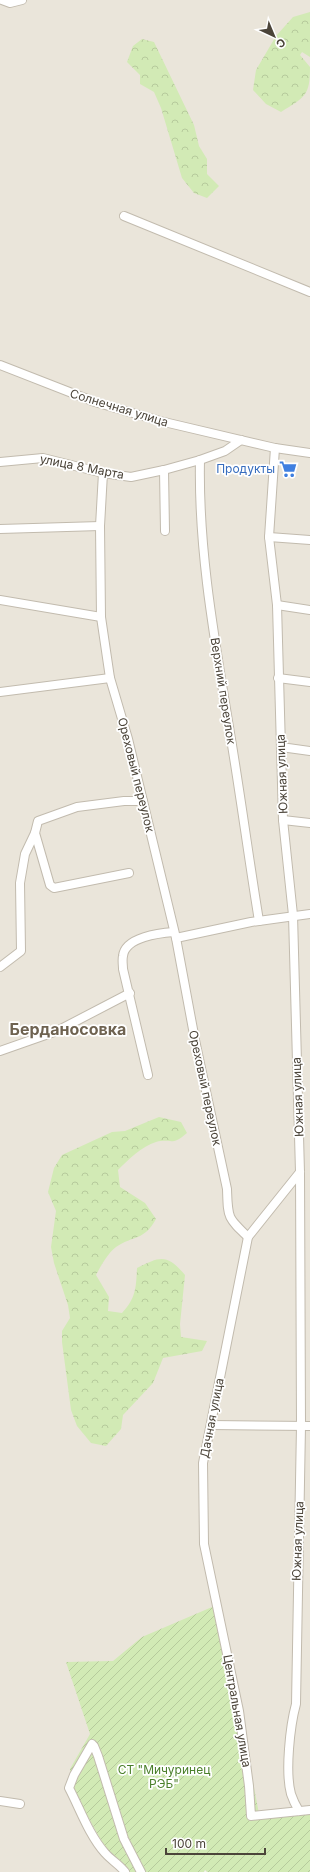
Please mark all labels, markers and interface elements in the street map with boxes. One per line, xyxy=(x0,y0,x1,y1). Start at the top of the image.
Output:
north arrow xyxy=(254,16,294,56)
text: С xyxy=(273,35,289,51)
street label: Солнечная улица xyxy=(68,385,170,430)
street label: улица 8 Марта xyxy=(39,451,126,482)
supermarket icon: Продукты xyxy=(278,459,298,479)
place label: Продукты xyxy=(216,461,275,476)
street label: Верхний переулок xyxy=(208,636,239,746)
street label: Ореховый переулок xyxy=(115,716,158,834)
street label: Южная улица xyxy=(273,734,290,814)
district label: Берданосовка xyxy=(10,1019,126,1039)
street label: Ореховый переулок xyxy=(186,1029,225,1148)
street label: Южная улица xyxy=(289,1057,306,1137)
street label: Дачная улица xyxy=(196,1376,227,1459)
street label: Южная улица xyxy=(289,1501,306,1581)
street label: Центральная улица xyxy=(220,1653,255,1768)
park label: СТ "Мичуринец РЭБ" xyxy=(118,1762,210,1791)
scale bar xyxy=(166,1830,265,1856)
text: 100 m xyxy=(172,1836,206,1851)

